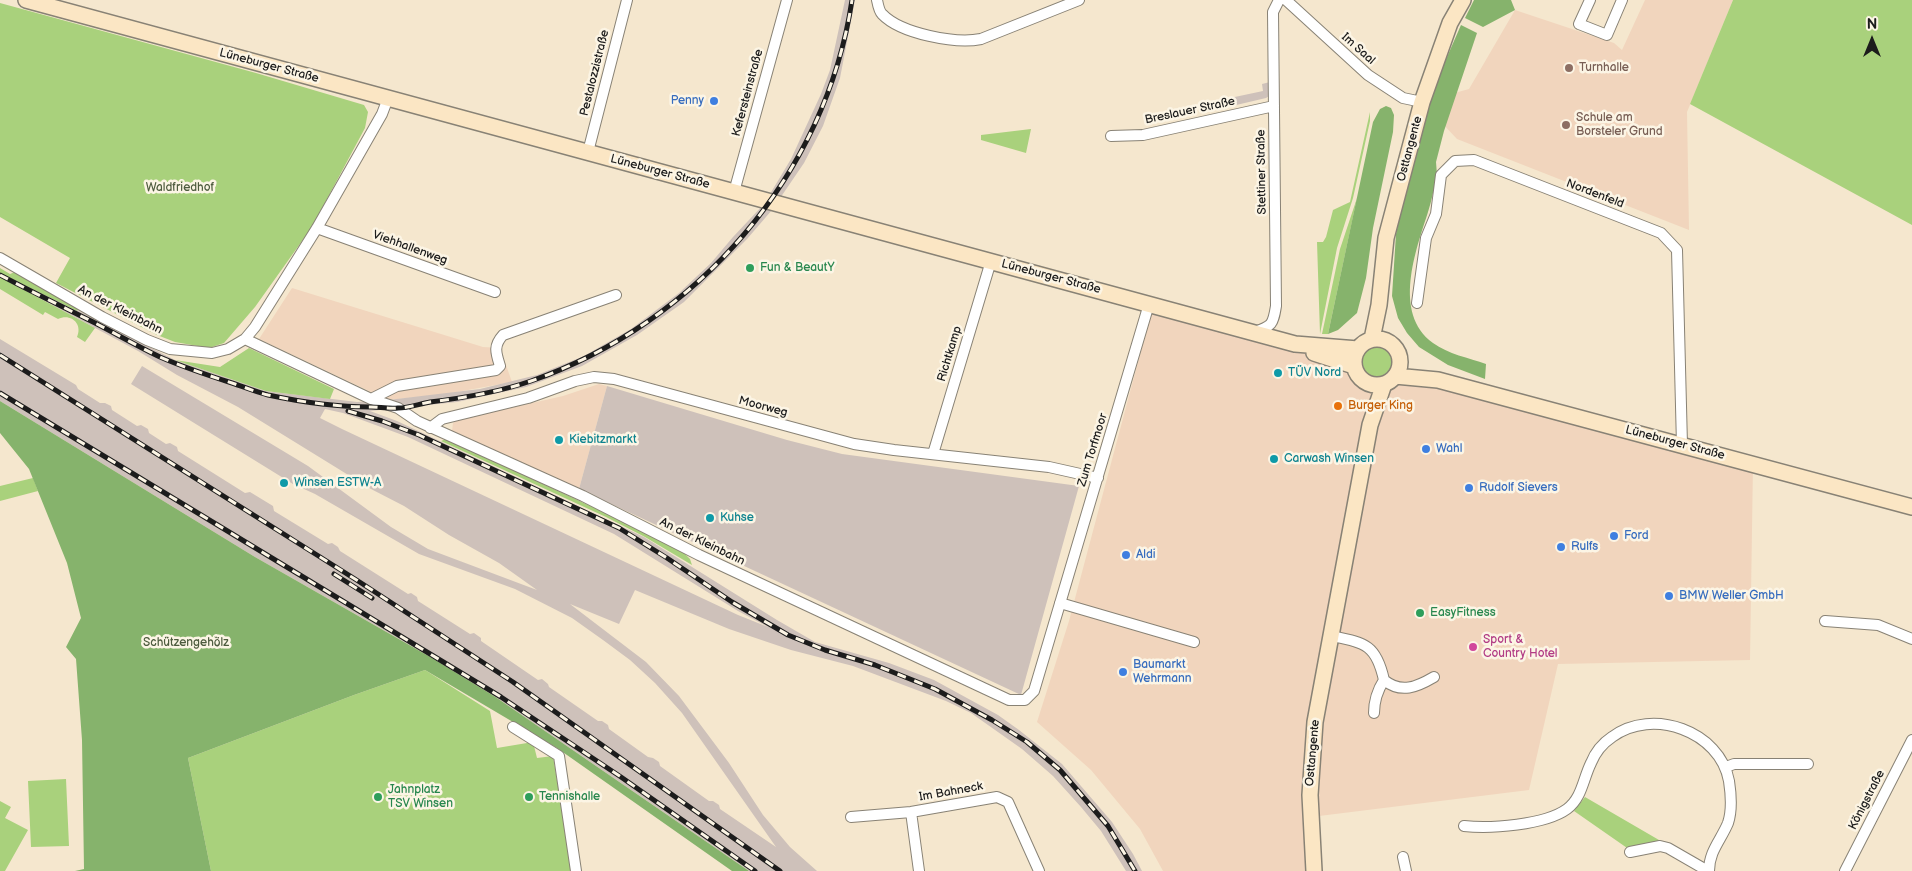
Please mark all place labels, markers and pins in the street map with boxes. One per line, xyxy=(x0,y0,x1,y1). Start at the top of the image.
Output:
place label: Turnhalle xyxy=(1579,61,1629,75)
marker: Turnhalle xyxy=(1563,62,1575,74)
place label: Penny xyxy=(671,94,704,108)
marker: Penny xyxy=(708,95,720,107)
place label: Schule am Borsteler Grund xyxy=(1576,111,1663,139)
marker: Schule am Borsteler Grund xyxy=(1560,119,1572,131)
place label: Fun & BeautY xyxy=(760,261,834,275)
marker: Fun & BeautY xyxy=(744,262,756,274)
place label: TÜV Nord xyxy=(1288,366,1341,380)
marker: TÜV Nord xyxy=(1272,367,1284,379)
place label: Burger King xyxy=(1348,399,1413,413)
marker: Burger King xyxy=(1332,400,1344,412)
place label: Kiebitzmarkt xyxy=(569,433,637,447)
marker: Kiebitzmarkt xyxy=(553,434,565,446)
place label: Wahl xyxy=(1436,442,1462,456)
marker: Wahl xyxy=(1420,443,1432,455)
place label: Carwash Winsen xyxy=(1284,452,1374,466)
marker: Carwash Winsen xyxy=(1268,453,1280,465)
place label: Winsen ESTW-A xyxy=(294,476,381,490)
marker: Winsen ESTW-A xyxy=(278,477,290,489)
place label: Rudolf Sievers xyxy=(1479,481,1558,495)
marker: Rudolf Sievers xyxy=(1463,482,1475,494)
place label: Kuhse xyxy=(720,511,754,525)
marker: Kuhse xyxy=(704,512,716,524)
place label: Ford xyxy=(1624,529,1649,543)
marker: Ford xyxy=(1608,530,1620,542)
place label: Rulfs xyxy=(1571,540,1598,554)
marker: Rulfs xyxy=(1555,541,1567,553)
place label: Aldi xyxy=(1136,548,1156,562)
marker: Aldi xyxy=(1120,549,1132,561)
place label: BMW Weller GmbH xyxy=(1679,589,1784,603)
marker: BMW Weller GmbH xyxy=(1663,590,1675,602)
place label: EasyFitness xyxy=(1430,606,1496,620)
marker: EasyFitness xyxy=(1414,607,1426,619)
place label: Sport & Country Hotel xyxy=(1483,633,1558,661)
marker: Sport & Country Hotel xyxy=(1467,641,1479,653)
place label: Baumarkt Wehrmann xyxy=(1133,658,1192,686)
marker: Baumarkt Wehrmann xyxy=(1117,666,1129,678)
place label: Jahnplatz TSV Winsen xyxy=(388,783,453,811)
place label: Tennishalle xyxy=(539,790,600,804)
marker: Jahnplatz TSV Winsen xyxy=(372,791,384,803)
marker: Tennishalle xyxy=(523,791,535,803)

